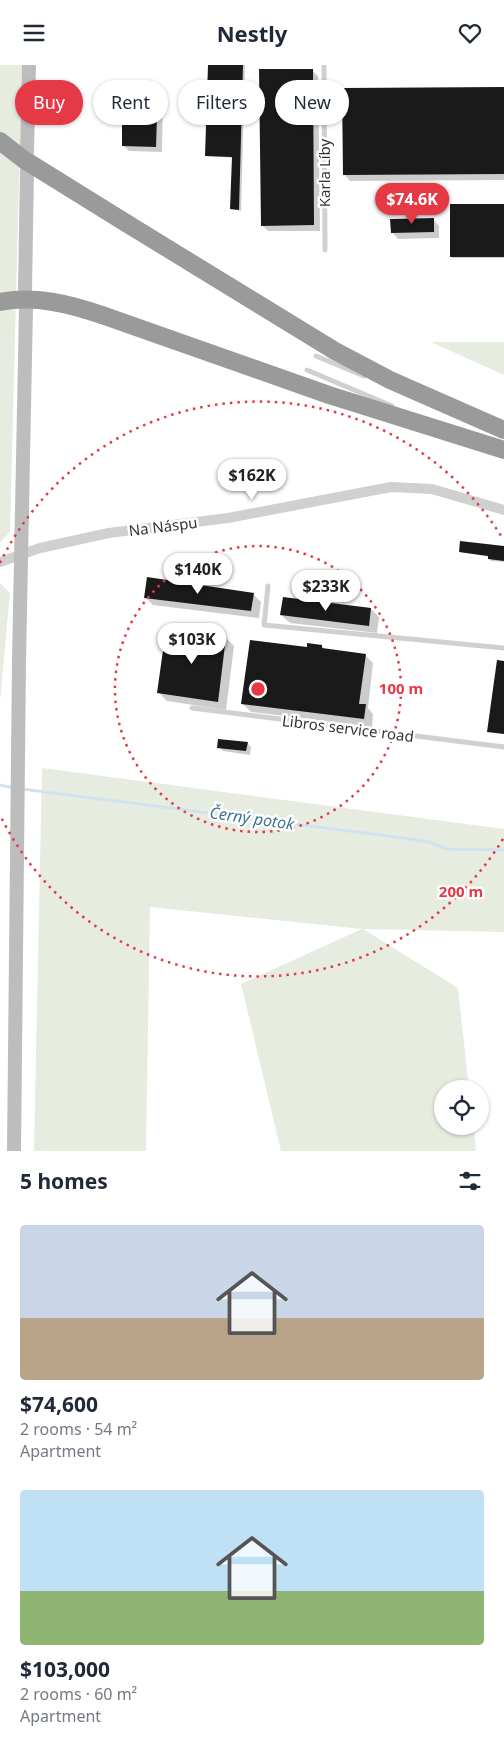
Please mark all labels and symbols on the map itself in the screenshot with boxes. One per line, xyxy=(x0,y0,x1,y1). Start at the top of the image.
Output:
street label: Karla Líby xyxy=(314,138,334,207)
pin: $74.6K xyxy=(371,183,453,225)
pin: $162K xyxy=(217,459,287,501)
street label: Na Náspu xyxy=(127,512,199,540)
pin: $140K xyxy=(163,553,233,595)
pin: $233K xyxy=(291,569,361,612)
pin: $103K xyxy=(157,623,227,665)
text: 100 m xyxy=(379,678,423,698)
centre of rings xyxy=(249,680,267,698)
street label: Libros service road xyxy=(281,710,415,746)
water label: Černý potok xyxy=(208,801,297,835)
text: 200 m xyxy=(439,881,483,901)

